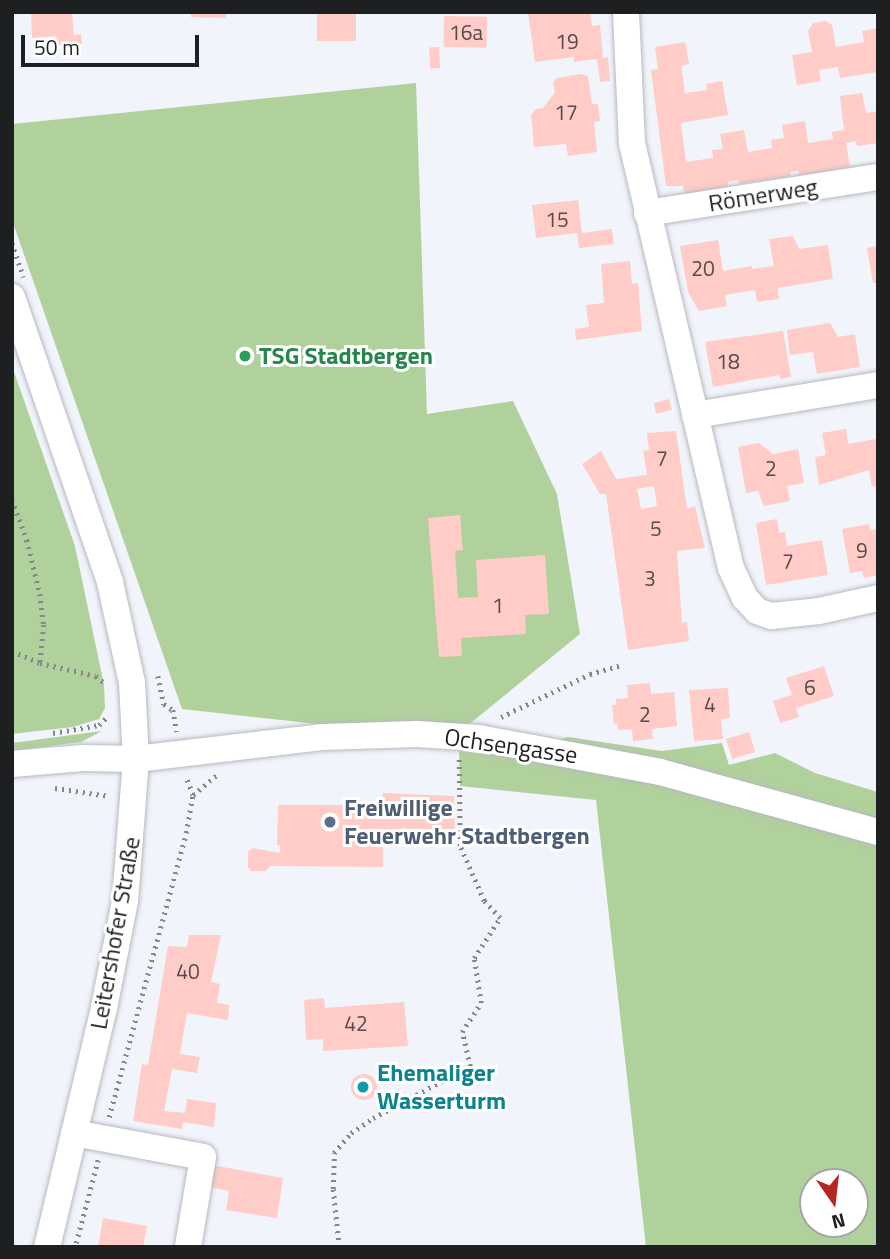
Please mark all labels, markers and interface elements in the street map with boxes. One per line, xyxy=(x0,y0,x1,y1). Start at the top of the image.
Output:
house number: 16a xyxy=(449,19,483,45)
scale bar xyxy=(24,21,203,65)
house number: 19 xyxy=(555,28,579,54)
text: 50 m xyxy=(34,31,80,63)
house number: 17 xyxy=(554,99,578,125)
street label: Römerweg xyxy=(706,172,820,218)
house number: 15 xyxy=(545,206,569,232)
house number: 20 xyxy=(691,255,715,281)
place label: TSG Stadtbergen xyxy=(259,342,433,370)
marker: TSG Stadtbergen xyxy=(237,348,253,364)
house number: 18 xyxy=(716,348,740,374)
house number: 7 xyxy=(656,445,668,471)
house number: 2 xyxy=(765,455,777,481)
house number: 5 xyxy=(650,515,662,541)
house number: 9 xyxy=(856,537,868,563)
house number: 7 xyxy=(782,548,794,574)
house number: 3 xyxy=(644,565,656,591)
house number: 1 xyxy=(492,592,504,618)
house number: 6 xyxy=(804,674,816,700)
house number: 4 xyxy=(704,691,716,717)
house number: 2 xyxy=(639,701,651,727)
street label: Ochsengasse xyxy=(443,722,579,770)
place label: Freiwillige Feuerwehr Stadtbergen xyxy=(344,794,590,850)
marker: Freiwillige Feuerwehr Stadtbergen xyxy=(322,814,338,830)
street label: Leitershofer Straße xyxy=(84,834,146,1032)
house number: 40 xyxy=(176,958,200,984)
house number: 42 xyxy=(344,1010,368,1036)
place label: Ehemaliger Wasserturm xyxy=(377,1059,506,1115)
marker: Ehemaliger Wasserturm xyxy=(355,1079,371,1095)
north arrow xyxy=(799,1168,869,1238)
text: N xyxy=(829,1206,849,1238)

